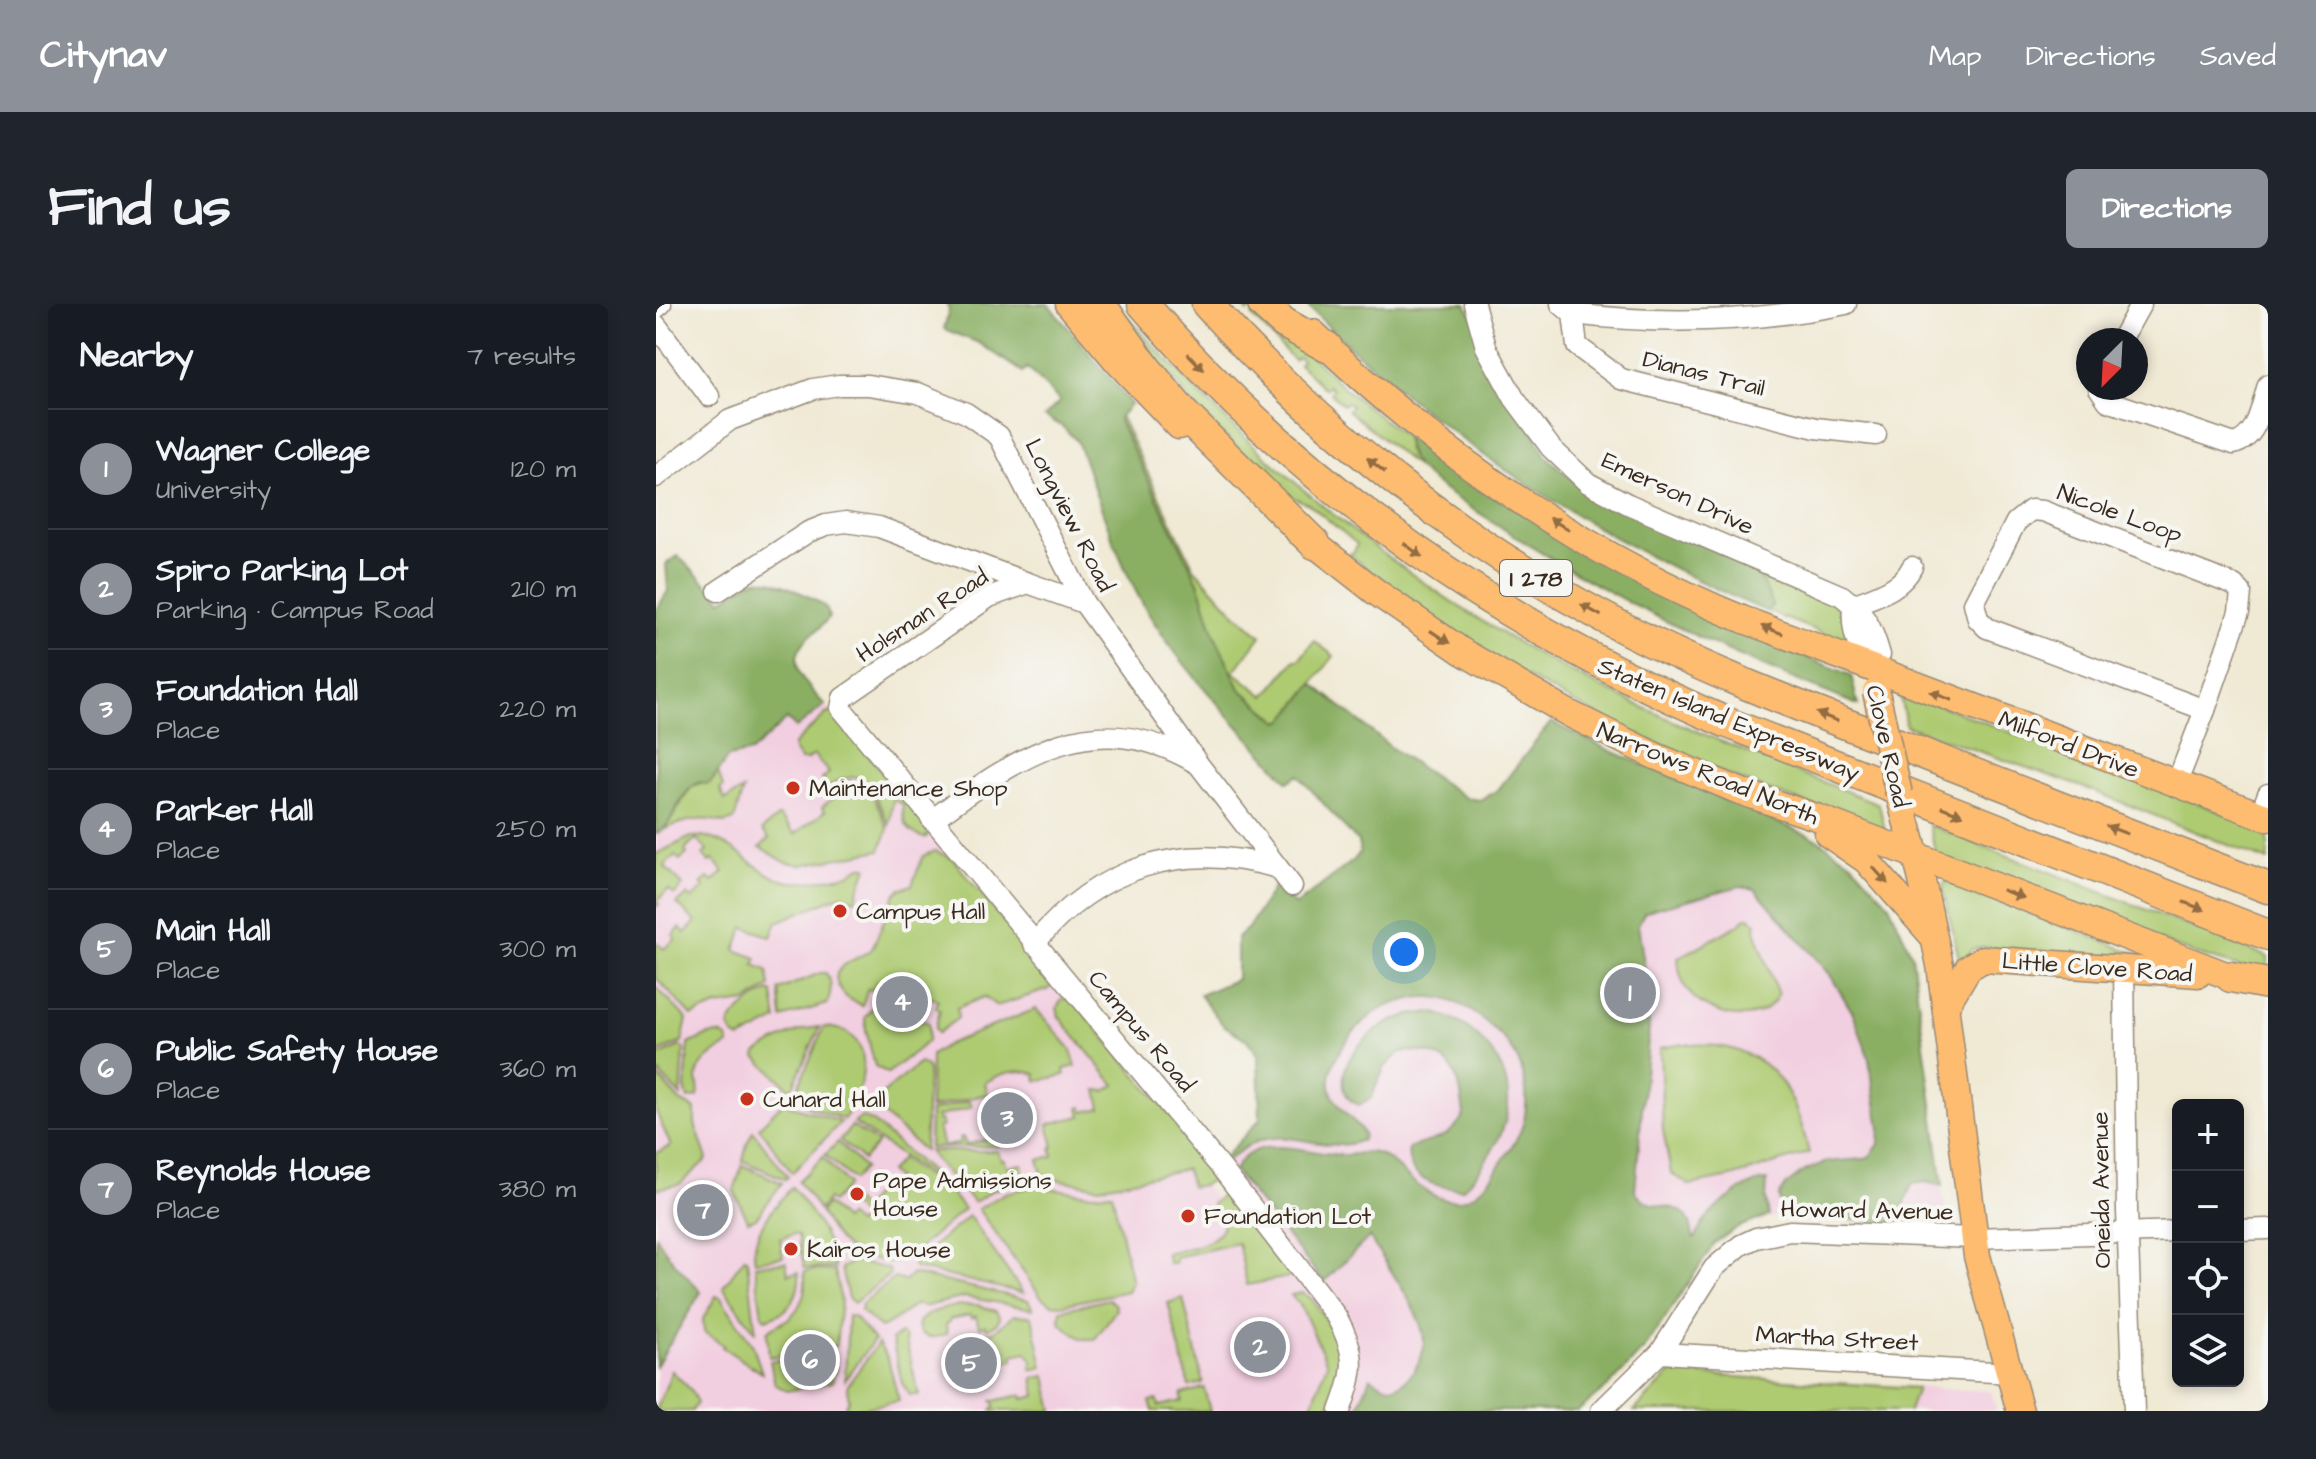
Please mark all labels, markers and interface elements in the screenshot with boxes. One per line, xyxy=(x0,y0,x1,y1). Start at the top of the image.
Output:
text: Citynav xyxy=(40,30,167,82)
text: Map xyxy=(1929,37,1982,76)
text: Directions xyxy=(2026,37,2156,76)
text: Saved xyxy=(2200,37,2276,76)
text: Find us xyxy=(48,169,231,247)
button: Directions xyxy=(2066,169,2268,248)
north arrow xyxy=(2076,328,2148,400)
text: Nearby xyxy=(80,332,194,380)
text: 7 results xyxy=(467,338,576,374)
street label: Dianas Trail xyxy=(1639,342,1769,406)
one-way arrow xyxy=(1186,352,1204,371)
text: Wagner College xyxy=(156,430,370,472)
street label: Longview Road xyxy=(1015,433,1122,598)
street label: Emerson Drive xyxy=(1596,444,1759,544)
text: 1 xyxy=(104,451,108,487)
text: 120 m xyxy=(511,451,576,487)
one-way arrow xyxy=(1366,457,1386,474)
text: University xyxy=(156,472,271,508)
street label: Nicole Loop xyxy=(2052,476,2187,552)
one-way arrow xyxy=(1548,518,1570,532)
one-way arrow xyxy=(1403,541,1424,557)
text: Spiro Parking Lot xyxy=(156,550,408,592)
street label: Holsman Road xyxy=(850,560,995,671)
road number: I 278 xyxy=(1500,560,1572,596)
text: 2 xyxy=(99,571,113,607)
text: 210 m xyxy=(511,571,576,607)
text: Parking · Campus Road xyxy=(156,592,434,628)
one-way arrow xyxy=(1579,603,1602,617)
one-way arrow xyxy=(1760,623,1784,636)
one-way arrow xyxy=(1429,629,1450,644)
street label: Staten Island Expressway xyxy=(1592,649,1865,791)
text: Foundation Hall xyxy=(156,670,358,712)
street label: Clove Road xyxy=(1856,682,1918,811)
one-way arrow xyxy=(1929,689,1953,702)
text: 3 xyxy=(99,691,113,727)
text: 220 m xyxy=(499,691,576,727)
street label: Milford Drive xyxy=(1993,703,2144,787)
one-way arrow xyxy=(1815,710,1839,723)
text: Place xyxy=(156,712,220,748)
street label: Narrows Road North xyxy=(1592,714,1824,834)
place label: Maintenance Shop xyxy=(809,772,1008,806)
marker: Maintenance Shop xyxy=(784,779,802,797)
text: Parker Hall xyxy=(156,790,313,832)
one-way arrow xyxy=(1940,805,1964,818)
text: 4 xyxy=(97,811,115,847)
text: 250 m xyxy=(496,811,576,847)
one-way arrow xyxy=(2105,823,2129,836)
text: Place xyxy=(156,832,220,868)
one-way arrow xyxy=(1870,865,1888,884)
one-way arrow xyxy=(2001,888,2025,901)
place label: Campus Hall xyxy=(856,895,985,929)
one-way arrow xyxy=(2182,900,2206,913)
marker: Campus Hall xyxy=(831,902,849,920)
text: Main Hall xyxy=(156,910,271,952)
text: 5 xyxy=(97,931,115,967)
text: 300 m xyxy=(499,931,576,967)
your location xyxy=(1384,932,1424,972)
street label: Little Clove Road xyxy=(2001,944,2193,992)
text: Place xyxy=(156,952,220,988)
street label: Campus Road xyxy=(1080,963,1203,1100)
pin: 1 xyxy=(1604,963,1656,1023)
pin: 4 xyxy=(876,972,928,1032)
text: Public Safety House xyxy=(156,1030,438,1072)
text: 6 xyxy=(98,1051,114,1087)
text: 360 m xyxy=(499,1051,576,1087)
text: Place xyxy=(156,1072,220,1108)
place label: Cunard Hall xyxy=(763,1083,886,1117)
pin: 3 xyxy=(981,1088,1033,1148)
marker: Cunard Hall xyxy=(738,1090,756,1108)
map controls xyxy=(2172,1099,2244,1387)
button: + xyxy=(2172,1099,2244,1171)
street label: Oneida Avenue xyxy=(2084,1111,2120,1269)
text: Reynolds House xyxy=(156,1150,371,1192)
place label: Pape Admissions House xyxy=(873,1164,1052,1226)
text: 7 xyxy=(98,1171,114,1207)
text: 380 m xyxy=(499,1171,576,1207)
button: − xyxy=(2172,1171,2244,1243)
pin: 7 xyxy=(677,1180,729,1240)
marker: Pape Admissions House xyxy=(848,1185,866,1203)
text: Place xyxy=(156,1192,220,1228)
street label: Howard Avenue xyxy=(1780,1192,1954,1230)
place label: Foundation Lot xyxy=(1204,1200,1371,1234)
marker: Foundation Lot xyxy=(1179,1207,1197,1225)
place label: Kairos House xyxy=(807,1233,951,1267)
marker: Kairos House xyxy=(782,1240,800,1258)
button: locate xyxy=(2172,1243,2244,1315)
button: layers xyxy=(2172,1315,2244,1387)
pin: 2 xyxy=(1234,1317,1286,1377)
street label: Martha Street xyxy=(1755,1318,1919,1360)
pin: 6 xyxy=(784,1330,836,1390)
pin: 5 xyxy=(945,1333,997,1393)

